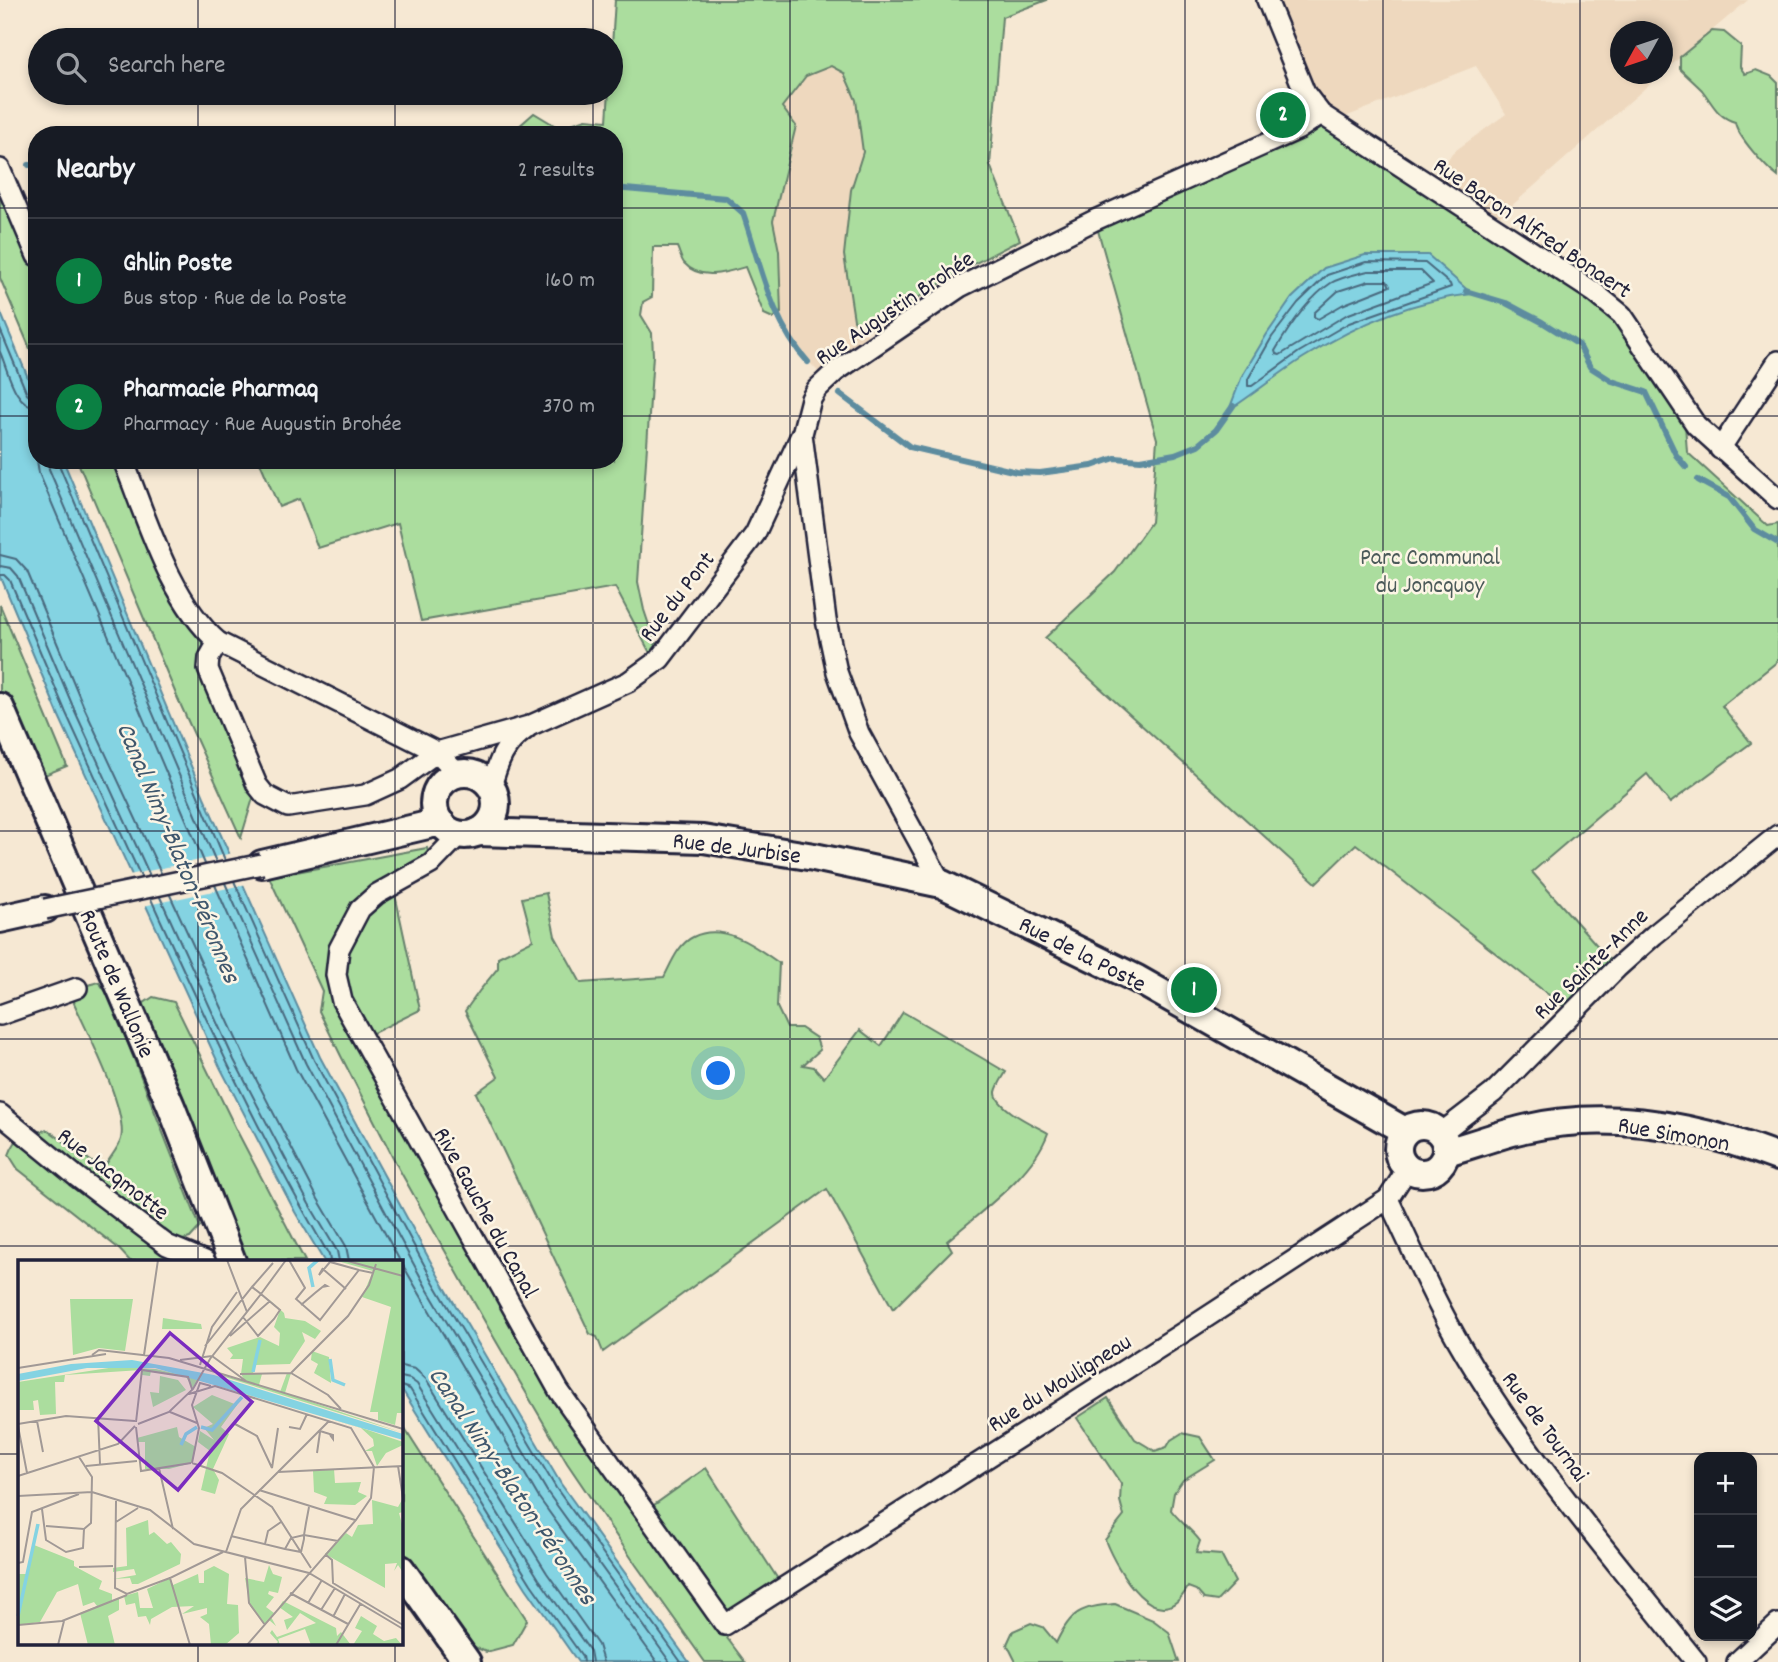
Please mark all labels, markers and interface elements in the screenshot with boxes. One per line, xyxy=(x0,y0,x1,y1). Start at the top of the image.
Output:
north arrow xyxy=(1610,21,1673,84)
search box xyxy=(28,28,623,105)
icon: search xyxy=(52,48,90,86)
text: Search here xyxy=(108,48,226,85)
pin: 2 xyxy=(1260,89,1306,141)
text: Nearby xyxy=(56,150,134,193)
street label: Rue Baron Alfred Bonaert xyxy=(1425,150,1638,309)
text: 2 results xyxy=(518,155,595,188)
street label: Rue Augustin Brohée xyxy=(809,244,982,375)
text: Ghlin Poste xyxy=(123,246,232,283)
text: 1 xyxy=(76,265,82,298)
text: 160 m xyxy=(545,265,595,298)
text: Bus stop · Rue de la Poste xyxy=(123,283,347,316)
text: Pharmacie Pharmaq xyxy=(123,372,318,409)
text: 2 xyxy=(74,391,84,424)
text: 370 m xyxy=(542,391,595,424)
text: Pharmacy · Rue Augustin Brohée xyxy=(123,409,402,442)
park label: Parc Communal du Joncquoy xyxy=(1360,542,1500,604)
street label: Rue du Pont xyxy=(632,545,725,650)
water label: Canal Nimy-Blaton-Péronnes xyxy=(105,717,249,990)
street label: Rue de Jurbise xyxy=(671,825,803,875)
street label: Rue Sainte-Anne xyxy=(1527,901,1657,1029)
street label: Route de Wallonie xyxy=(69,905,162,1064)
street label: Rue de la Poste xyxy=(1012,909,1151,1002)
pin: 1 xyxy=(1171,964,1217,1016)
your location xyxy=(701,1056,735,1090)
street label: Rue Simonon xyxy=(1615,1109,1732,1163)
street label: Rue Jacqmotte xyxy=(49,1121,175,1230)
street label: Rive Gauche du Canal xyxy=(423,1122,546,1305)
inset map xyxy=(18,1260,402,1644)
street label: Rue du Mouligneau xyxy=(982,1327,1139,1442)
water label: Canal Nimy-Blaton-Péronnes xyxy=(418,1361,605,1614)
street label: Rue de Tournai xyxy=(1492,1365,1595,1490)
map controls xyxy=(1694,1452,1757,1641)
button: + xyxy=(1694,1452,1757,1515)
button: − xyxy=(1694,1515,1757,1578)
button: layers xyxy=(1694,1578,1757,1641)

